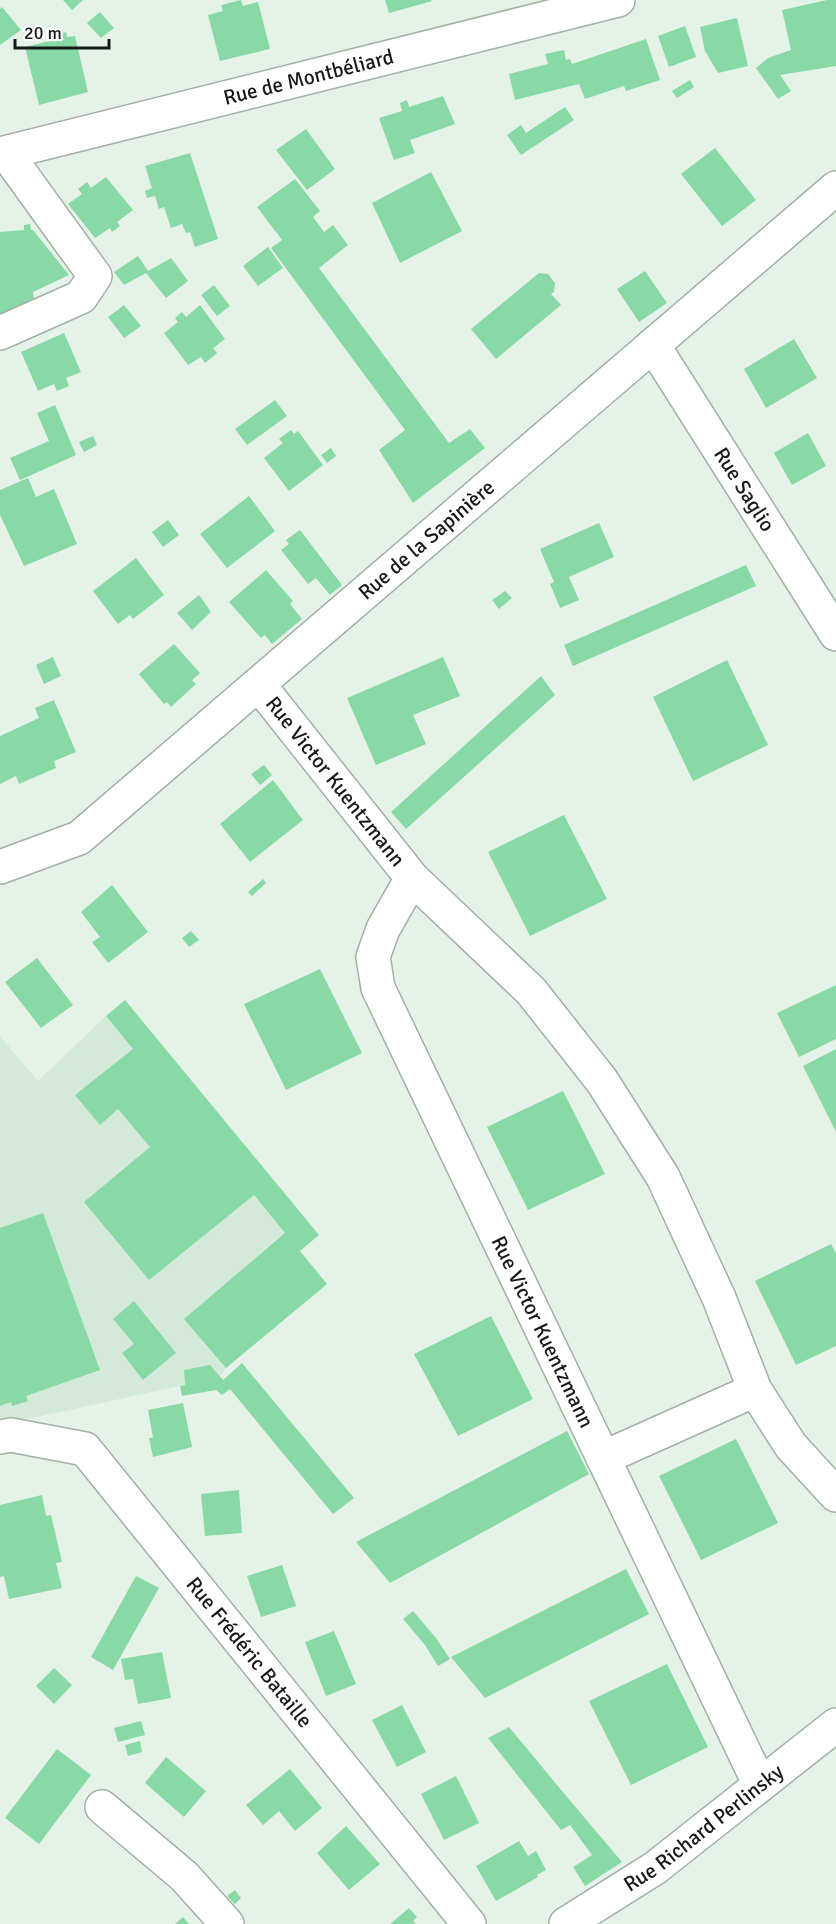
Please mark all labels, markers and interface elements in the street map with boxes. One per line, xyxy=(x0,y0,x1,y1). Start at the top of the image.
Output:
scale bar xyxy=(15,12,110,50)
text: 20 m xyxy=(24,22,62,44)
street label: Rue de Montbéliard xyxy=(221,43,396,111)
street label: Rue Saglio xyxy=(708,442,781,536)
street label: Rue de la Sapinière xyxy=(353,474,500,605)
street label: Rue Victor Kuentzmann xyxy=(260,691,411,872)
street label: Rue Victor Kuentzmann xyxy=(486,1232,600,1432)
street label: Rue Frédéric Bataille xyxy=(181,1572,318,1733)
street label: Rue Richard Perlinsky xyxy=(619,1758,789,1897)

